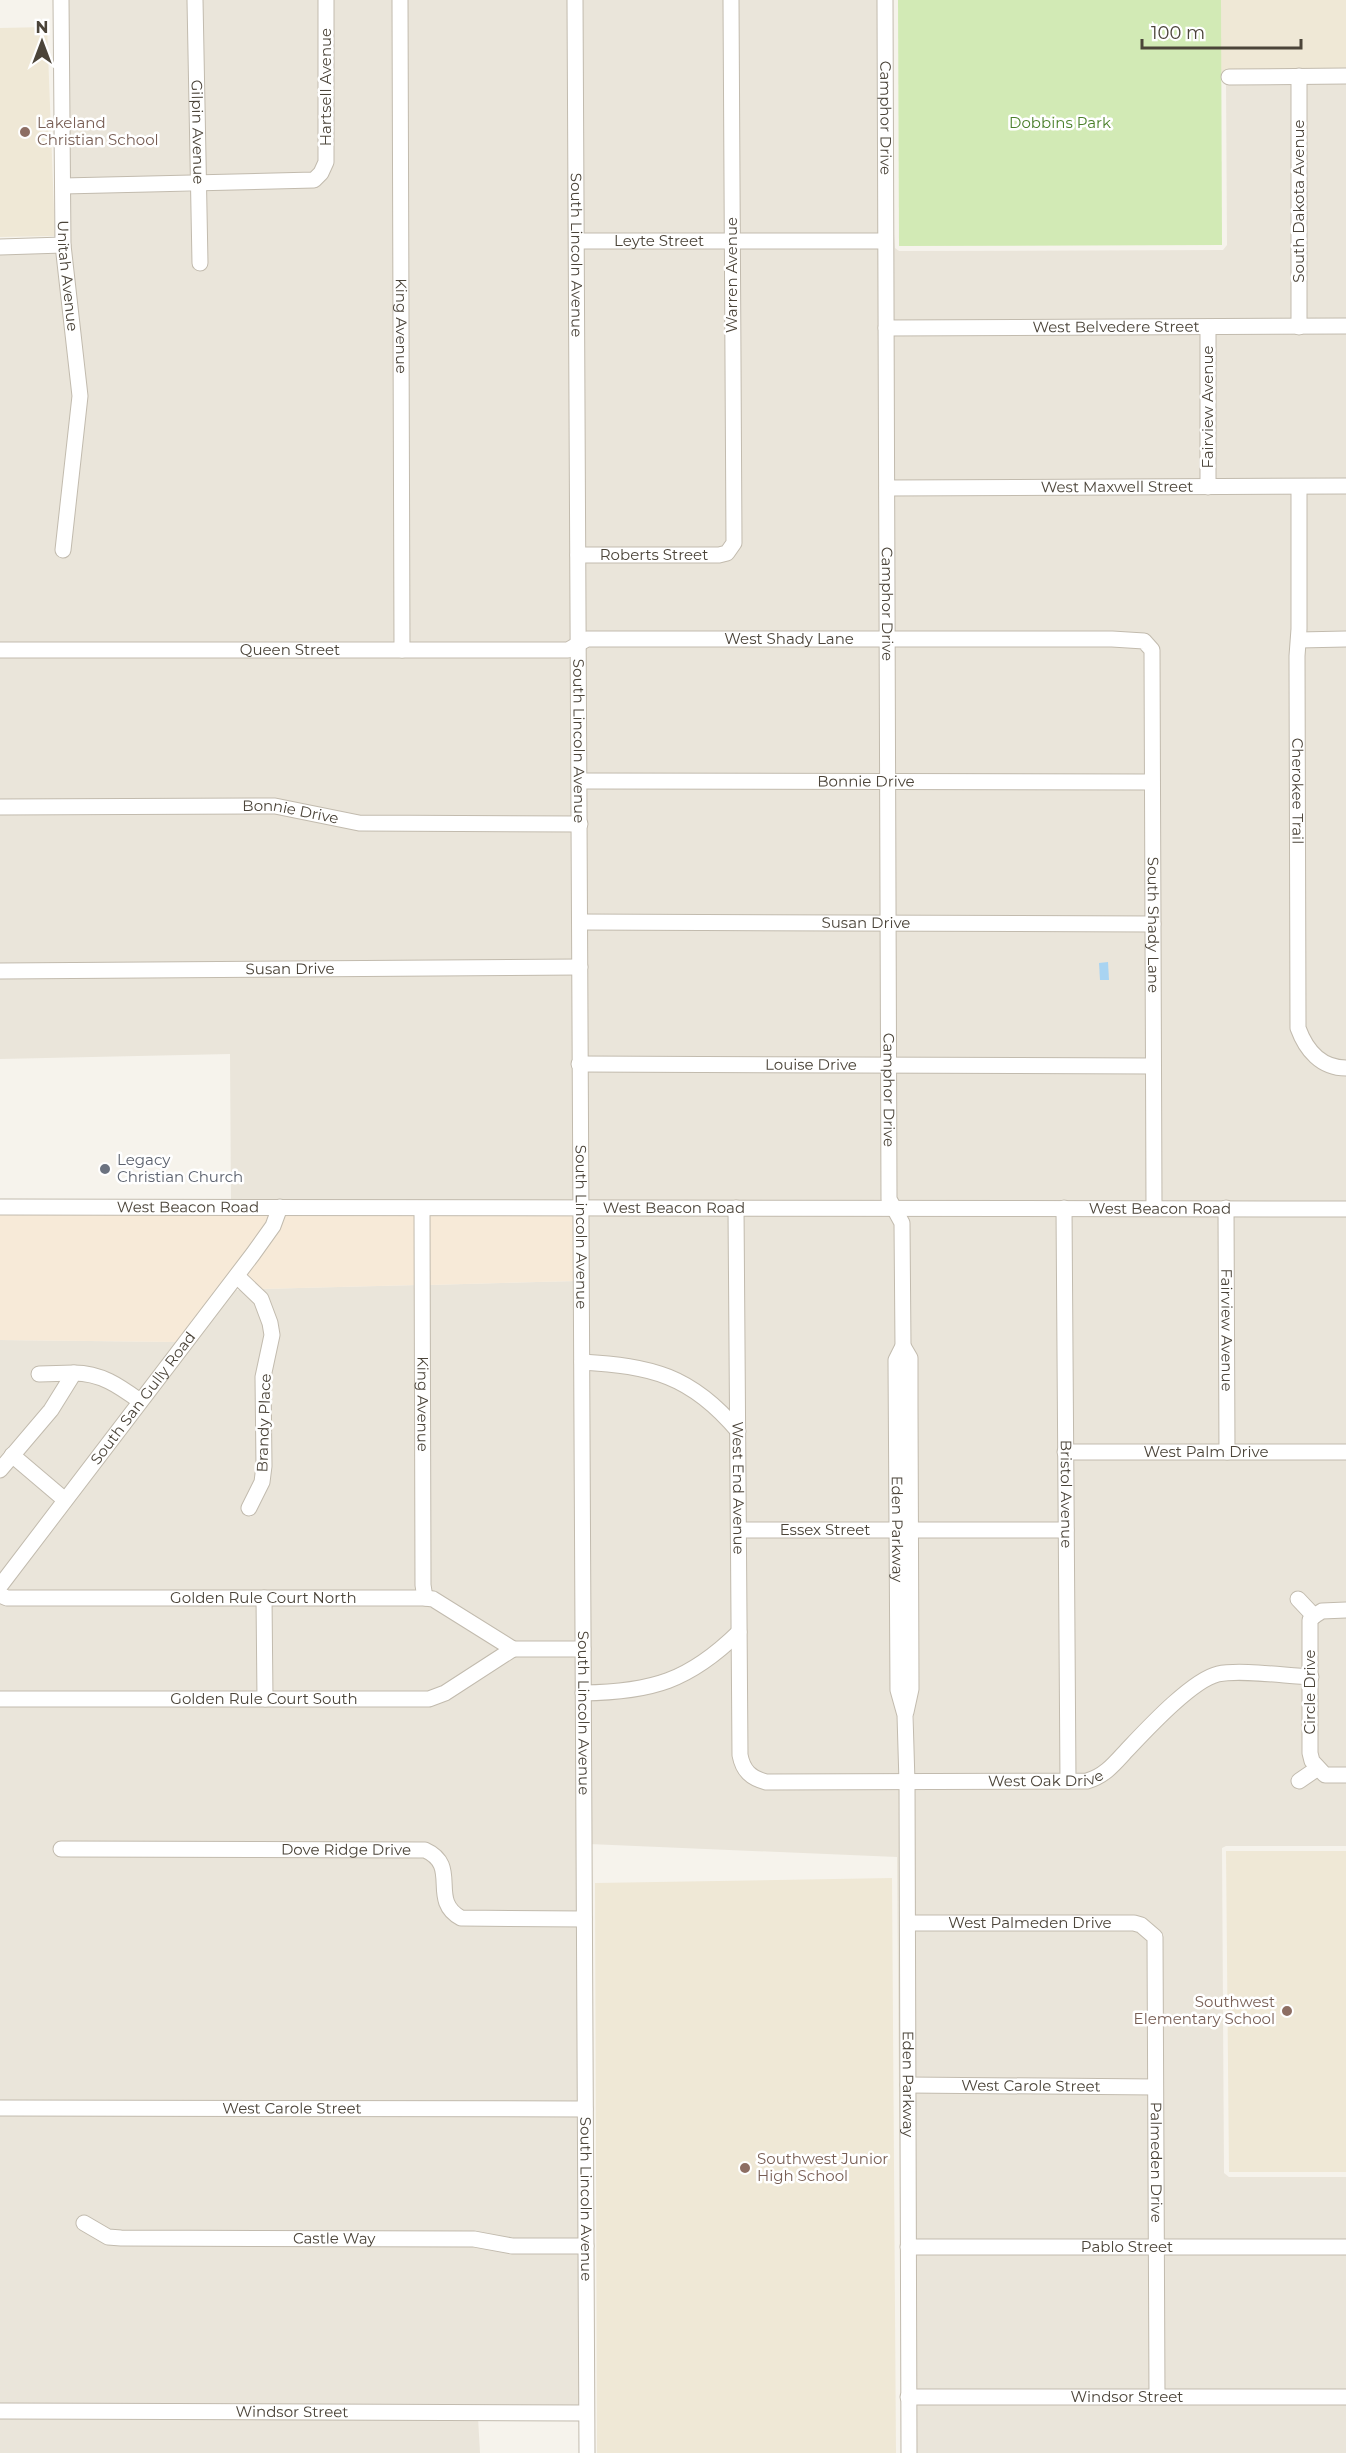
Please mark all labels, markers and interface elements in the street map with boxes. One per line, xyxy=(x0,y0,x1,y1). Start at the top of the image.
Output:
north arrow xyxy=(12,12,72,72)
scale bar xyxy=(1142,12,1301,50)
text: N xyxy=(36,18,48,37)
text: 100 m xyxy=(1151,22,1205,44)
street label: Hartsell Avenue xyxy=(316,28,335,146)
street label: Camphor Drive xyxy=(876,61,896,175)
street label: Gilpin Avenue xyxy=(188,79,209,184)
place label: Lakeland Christian School xyxy=(37,113,159,149)
park label: Dobbins Park xyxy=(1009,113,1111,132)
street label: South Dakota Avenue xyxy=(1289,119,1308,283)
marker: Lakeland Christian School xyxy=(18,125,32,139)
street label: South Lincoln Avenue xyxy=(567,173,587,337)
street label: Warren Avenue xyxy=(722,217,741,333)
street label: Unitah Avenue xyxy=(54,220,83,332)
street label: Leyte Street xyxy=(614,231,704,250)
street label: King Avenue xyxy=(392,278,411,374)
street label: West Belvedere Street xyxy=(1032,317,1200,336)
street label: Fairview Avenue xyxy=(1198,345,1217,469)
street label: West Maxwell Street xyxy=(1041,477,1193,496)
street label: Roberts Street xyxy=(600,545,708,564)
street label: Camphor Drive xyxy=(878,547,897,661)
street label: West Shady Lane xyxy=(724,629,854,648)
street label: Queen Street xyxy=(240,640,340,659)
street label: South Lincoln Avenue xyxy=(569,659,589,823)
street label: Cherokee Trail xyxy=(1288,738,1308,844)
street label: Bonnie Drive xyxy=(817,771,915,791)
street label: Bonnie Drive xyxy=(242,796,340,828)
street label: South Shady Lane xyxy=(1144,857,1163,993)
street label: Susan Drive xyxy=(822,913,910,932)
street label: Susan Drive xyxy=(245,959,335,978)
street label: Camphor Drive xyxy=(879,1033,899,1147)
street label: Louise Drive xyxy=(765,1055,857,1074)
street label: South Lincoln Avenue xyxy=(572,1145,591,1309)
place label: Legacy Christian Church xyxy=(117,1150,243,1186)
marker: Legacy Christian Church xyxy=(98,1162,112,1176)
street label: West Beacon Road xyxy=(117,1197,259,1216)
street label: West Beacon Road xyxy=(603,1198,745,1217)
street label: West Beacon Road xyxy=(1089,1199,1231,1218)
street label: Fairview Avenue xyxy=(1217,1268,1237,1392)
street label: South San Gully Road xyxy=(86,1328,199,1468)
street label: King Avenue xyxy=(413,1356,433,1452)
street label: Brandy Place xyxy=(252,1373,275,1473)
street label: West End Avenue xyxy=(729,1421,749,1555)
street label: Bristol Avenue xyxy=(1057,1440,1076,1548)
street label: West Palm Drive xyxy=(1144,1442,1268,1461)
street label: Eden Parkway xyxy=(888,1476,907,1583)
street label: Essex Street xyxy=(780,1520,870,1539)
street label: Golden Rule Court North xyxy=(170,1588,357,1607)
street label: South Lincoln Avenue xyxy=(574,1631,594,1795)
street label: Circle Drive xyxy=(1300,1649,1319,1735)
street label: Golden Rule Court South xyxy=(170,1689,358,1708)
street label: West Oak Drive xyxy=(988,1765,1107,1790)
street label: Dove Ridge Drive xyxy=(281,1840,411,1859)
street label: West Palmeden Drive xyxy=(948,1913,1112,1932)
place label: Southwest Elementary School xyxy=(1134,1992,1275,2028)
marker: Southwest Elementary School xyxy=(1280,2004,1294,2018)
street label: Eden Parkway xyxy=(899,2031,918,2138)
street label: West Carole Street xyxy=(961,2075,1101,2096)
street label: West Carole Street xyxy=(222,2098,362,2118)
street label: Palmeden Drive xyxy=(1147,2102,1166,2223)
street label: South Lincoln Avenue xyxy=(576,2117,596,2281)
place label: Southwest Junior High School xyxy=(757,2149,888,2185)
marker: Southwest Junior High School xyxy=(738,2161,752,2175)
street label: Castle Way xyxy=(293,2228,376,2248)
street label: Pablo Street xyxy=(1081,2237,1173,2256)
street label: Windsor Street xyxy=(1071,2387,1183,2406)
street label: Windsor Street xyxy=(236,2402,348,2421)

